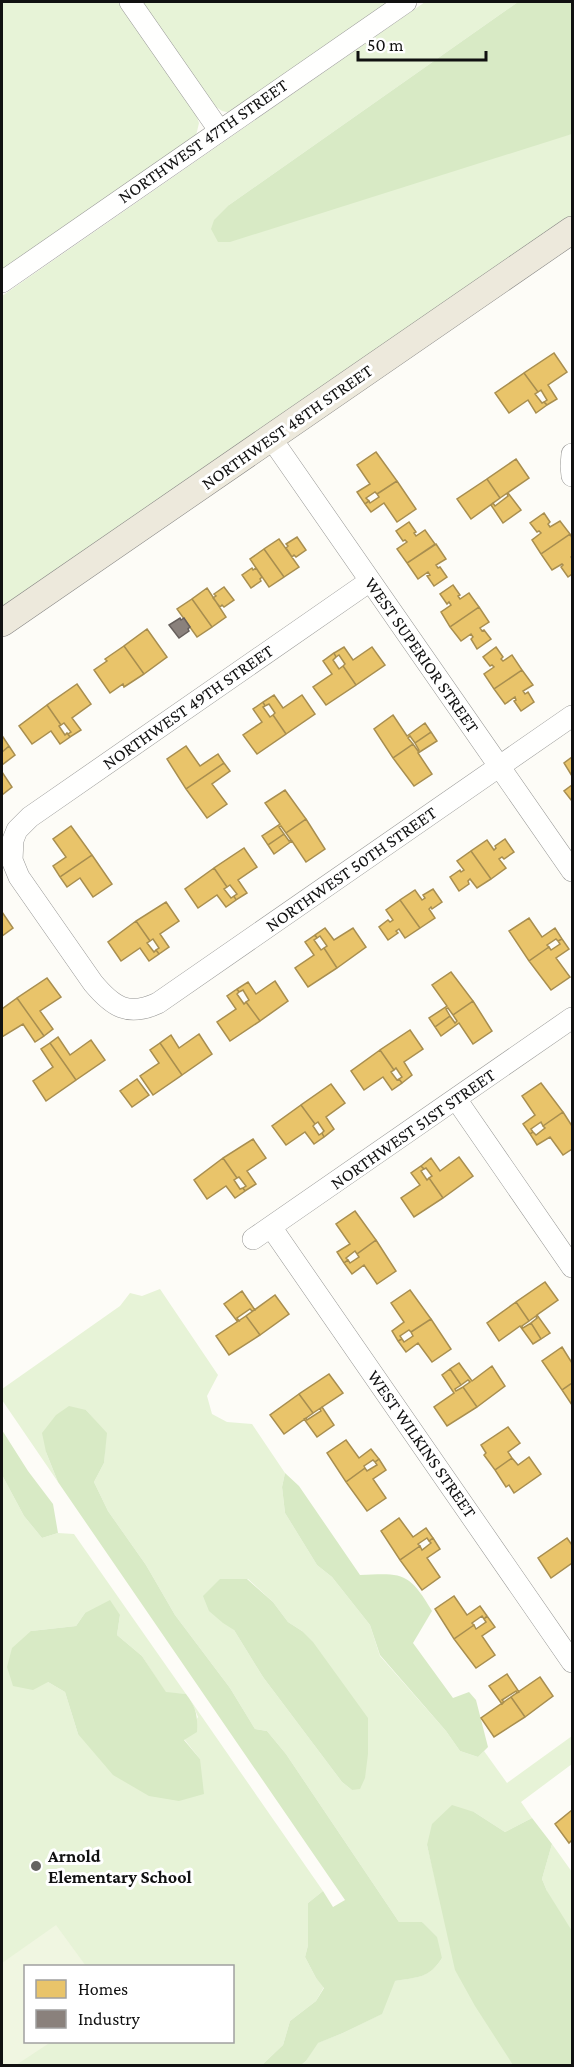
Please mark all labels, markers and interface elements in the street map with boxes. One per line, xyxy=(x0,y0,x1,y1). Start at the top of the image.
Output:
scale bar xyxy=(358,24,486,62)
text: 50 m xyxy=(367,35,404,55)
street label: NORTHWEST 47TH STREET xyxy=(114,75,292,207)
street label: NORTHWEST 48TH STREET xyxy=(198,360,376,494)
street label: WEST SUPERIOR STREET xyxy=(361,574,483,737)
street label: NORTHWEST 49TH STREET xyxy=(99,640,277,774)
street label: NORTHWEST 50TH STREET xyxy=(262,802,440,936)
street label: NORTHWEST 51ST STREET xyxy=(327,1064,499,1193)
street label: WEST WILKINS STREET xyxy=(363,1366,481,1522)
place label: Arnold Elementary School xyxy=(47,1846,192,1887)
marker: Arnold Elementary School xyxy=(29,1859,43,1873)
legend xyxy=(24,1965,234,2043)
text: Homes xyxy=(78,1979,128,1999)
text: Industry xyxy=(78,2009,141,2029)

